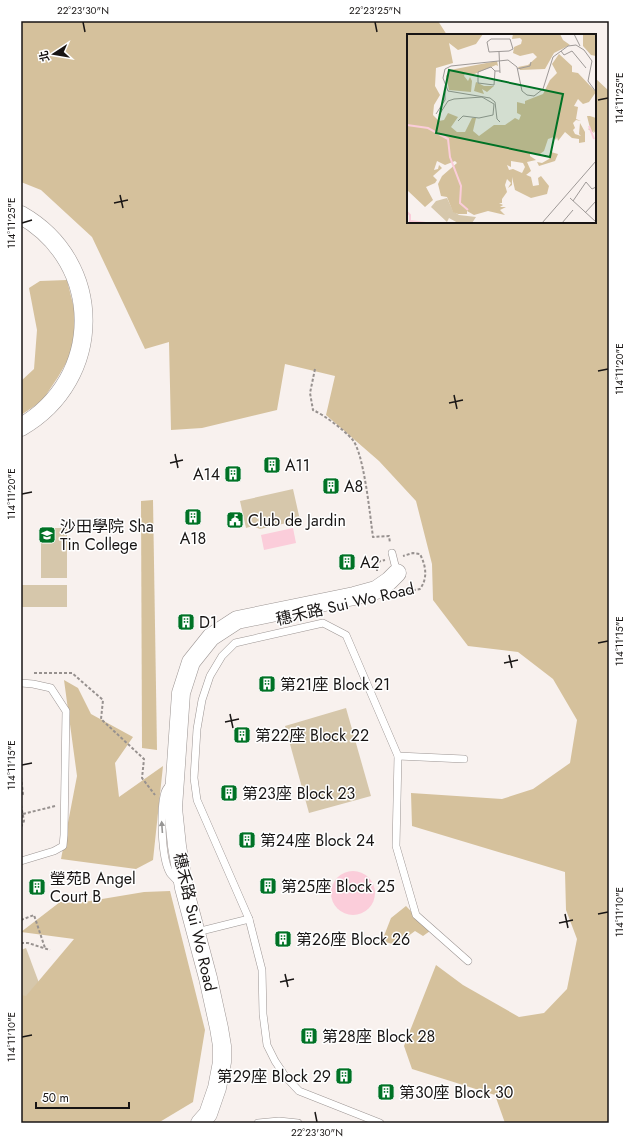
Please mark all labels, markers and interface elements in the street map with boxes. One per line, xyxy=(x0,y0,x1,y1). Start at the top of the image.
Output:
text: 22°23'30"N xyxy=(57,3,109,18)
text: 22°23'25"N xyxy=(349,3,401,18)
north arrow xyxy=(34,34,74,74)
inset map xyxy=(407,34,596,223)
text: 北 xyxy=(35,49,53,63)
text: 114°11'25"E xyxy=(612,73,627,123)
text: 114°11'25"E xyxy=(4,198,19,248)
text: 114°11'20"E xyxy=(612,343,627,395)
place label: A11 xyxy=(285,454,310,477)
building icon: A11 xyxy=(262,455,282,475)
place label: A14 xyxy=(193,463,220,486)
building icon: A14 xyxy=(223,464,243,484)
text: 114°11'20"E xyxy=(4,468,19,520)
place label: A8 xyxy=(344,475,363,498)
building icon: A8 xyxy=(321,476,341,496)
building icon: A18 xyxy=(183,507,203,527)
place label: Club de Jardin xyxy=(248,509,346,532)
public building icon: Club de Jardin xyxy=(225,510,245,530)
place label: 沙田學院 Sha Tin College xyxy=(60,515,154,556)
school or university icon: 沙田學院 Sha Tin College xyxy=(37,525,57,545)
place label: A18 xyxy=(180,527,206,550)
place label: A2 xyxy=(360,551,380,574)
building icon: A2 xyxy=(337,552,357,572)
street label: 穗禾路 Sui Wo Road xyxy=(273,577,417,631)
place label: D1 xyxy=(199,611,217,634)
building icon: D1 xyxy=(176,612,196,632)
text: 114°11'15"E xyxy=(612,616,627,666)
place label: 第21座 Block 21 xyxy=(280,673,390,696)
building icon: 第21座 Block 21 xyxy=(257,674,277,694)
place label: 第22座 Block 22 xyxy=(255,724,369,747)
building icon: 第22座 Block 22 xyxy=(232,725,252,745)
text: 114°11'15"E xyxy=(4,740,19,790)
place label: 第23座 Block 23 xyxy=(242,782,356,805)
building icon: 第23座 Block 23 xyxy=(219,783,239,803)
one-way arrow xyxy=(159,821,166,833)
place label: 第24座 Block 24 xyxy=(260,829,375,852)
building icon: 第24座 Block 24 xyxy=(237,830,257,850)
street label: 穗禾路 Sui Wo Road xyxy=(168,850,222,994)
place label: 瑩苑B Angel Court B xyxy=(50,867,136,908)
place label: 第25座 Block 25 xyxy=(281,875,395,898)
building icon: 第25座 Block 25 xyxy=(258,876,278,896)
building icon: 瑩苑B Angel Court B xyxy=(27,877,47,897)
text: 114°11'10"E xyxy=(612,887,627,937)
place label: 第26座 Block 26 xyxy=(296,928,410,951)
building icon: 第26座 Block 26 xyxy=(273,929,293,949)
text: 114°11'10"E xyxy=(4,1012,19,1062)
place label: 第28座 Block 28 xyxy=(322,1025,435,1048)
building icon: 第28座 Block 28 xyxy=(299,1026,319,1046)
place label: 第29座 Block 29 xyxy=(217,1065,331,1088)
building icon: 第29座 Block 29 xyxy=(334,1066,354,1086)
place label: 第30座 Block 30 xyxy=(399,1081,513,1104)
building icon: 第30座 Block 30 xyxy=(376,1082,396,1102)
scale bar xyxy=(36,1084,129,1110)
text: 50 m xyxy=(42,1089,69,1107)
text: 22°23'30"N xyxy=(291,1125,343,1140)

